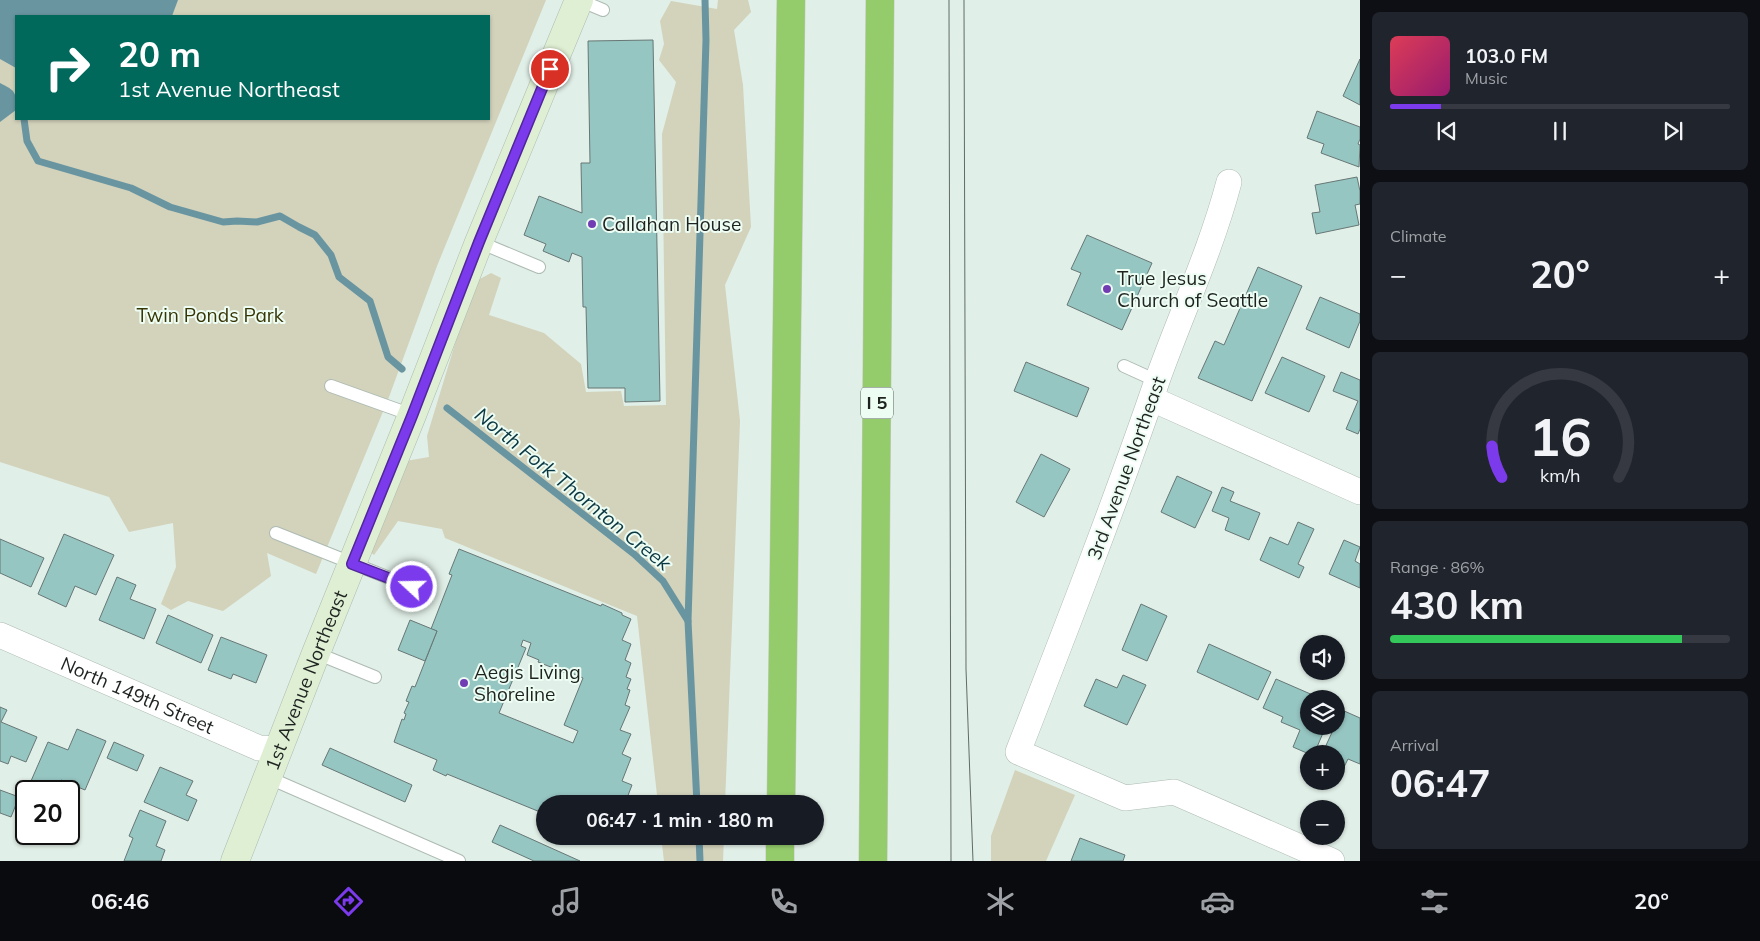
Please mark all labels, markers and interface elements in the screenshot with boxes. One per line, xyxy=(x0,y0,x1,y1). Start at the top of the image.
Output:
text: 20 m xyxy=(118,32,201,76)
icon: right xyxy=(35,35,100,100)
text: 103.0 FM xyxy=(1465,44,1548,68)
pin xyxy=(529,48,571,90)
icon: arrive xyxy=(536,55,564,83)
text: Music xyxy=(1465,68,1508,88)
text: 1st Avenue Northeast xyxy=(118,75,340,103)
icon: previous xyxy=(1433,117,1461,145)
icon: pause xyxy=(1546,117,1574,145)
icon: next xyxy=(1659,117,1687,145)
place label: Callahan House xyxy=(602,212,741,236)
marker: Callahan House xyxy=(586,218,598,230)
text: Climate xyxy=(1390,226,1446,246)
text: 20° xyxy=(1530,250,1590,298)
text: − xyxy=(1390,257,1407,292)
text: + xyxy=(1713,257,1730,292)
place label: True Jesus Church of Seattle xyxy=(1117,266,1268,312)
marker: True Jesus Church of Seattle xyxy=(1101,283,1113,295)
park label: Twin Ponds Park xyxy=(136,303,284,327)
street label: 3rd Avenue Northeast xyxy=(1082,373,1171,563)
road number: I 5 xyxy=(861,388,893,418)
water label: North Fork Thornton Creek xyxy=(470,402,677,576)
text: 16 xyxy=(1529,404,1591,469)
text: km/h xyxy=(1540,464,1580,486)
text: Range · 86% xyxy=(1390,557,1485,577)
position arrow xyxy=(385,560,437,612)
text: 430 km xyxy=(1390,581,1524,629)
street label: 1st Avenue Northeast xyxy=(259,586,352,774)
map controls xyxy=(1300,635,1345,845)
button: sound xyxy=(1300,635,1345,680)
street label: North 149th Street xyxy=(57,651,218,739)
place label: Aegis Living Shoreline xyxy=(474,660,581,706)
marker: Aegis Living Shoreline xyxy=(458,677,470,689)
button: layers xyxy=(1300,690,1345,735)
text: Arrival xyxy=(1390,735,1439,755)
button: + xyxy=(1300,745,1345,790)
text: 06:47 xyxy=(1390,759,1491,807)
speed limit sign: 20 xyxy=(15,780,80,845)
button: − xyxy=(1300,800,1345,845)
text: 06:47 · 1 min · 180 m xyxy=(586,808,774,832)
icon: directions xyxy=(331,884,366,919)
icon: music xyxy=(549,884,584,919)
icon: phone xyxy=(766,884,801,919)
icon: climate xyxy=(983,884,1018,919)
icon: car xyxy=(1200,884,1235,919)
icon: filters xyxy=(1417,884,1452,919)
text: 06:46 xyxy=(91,887,149,915)
text: 20° xyxy=(1634,887,1669,915)

